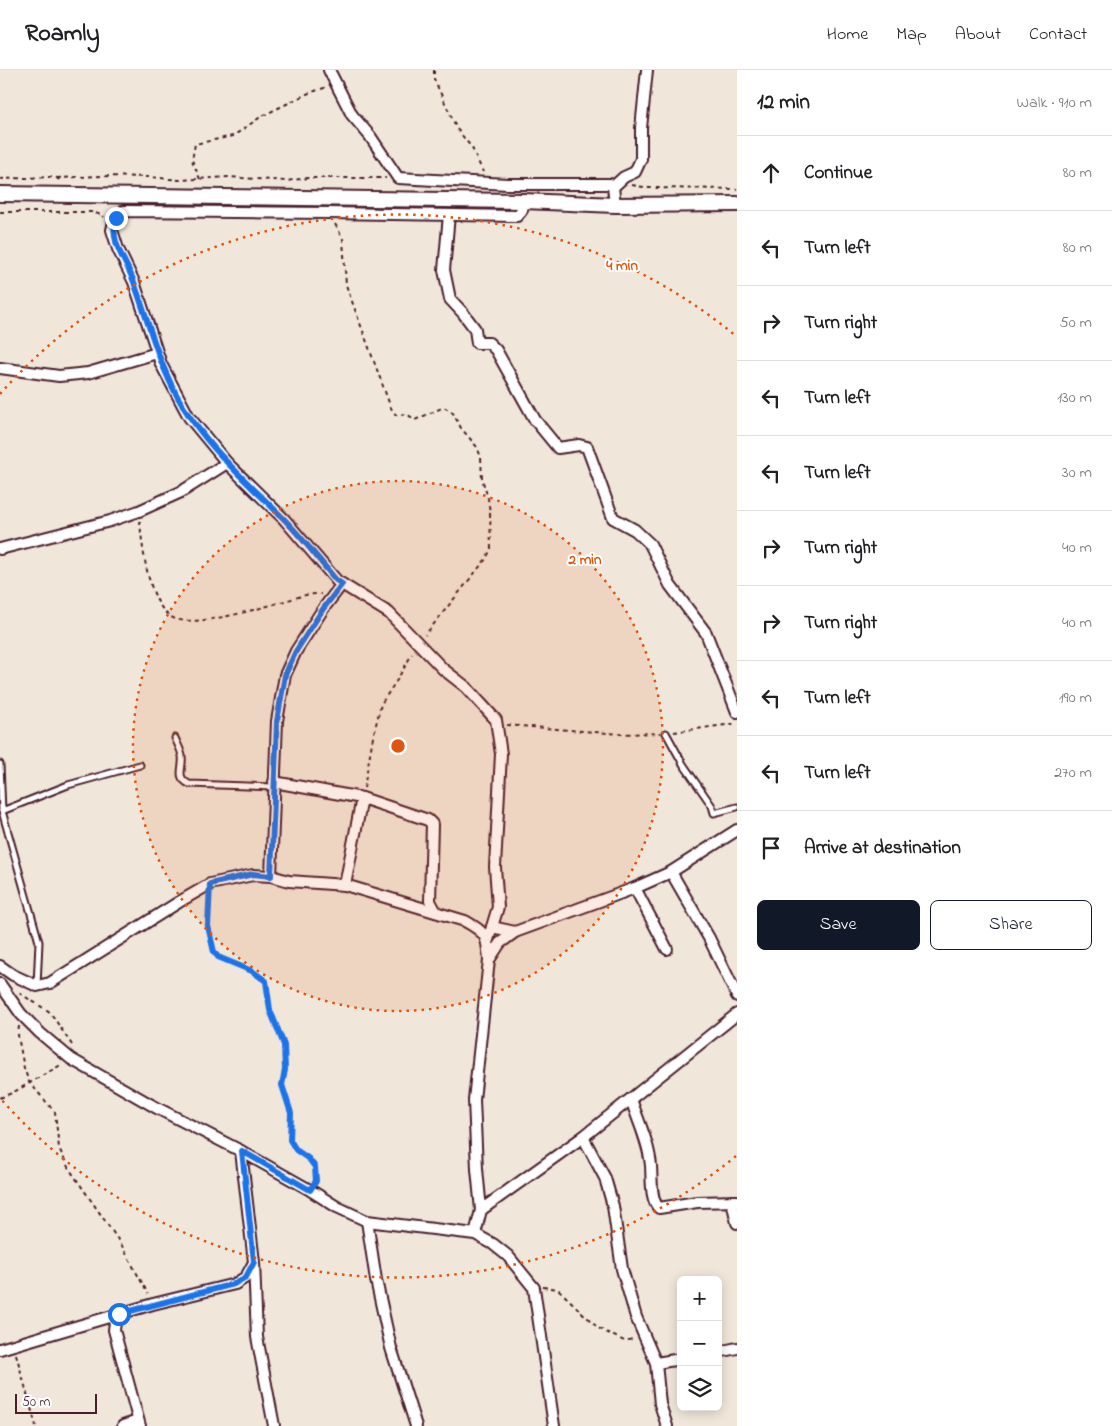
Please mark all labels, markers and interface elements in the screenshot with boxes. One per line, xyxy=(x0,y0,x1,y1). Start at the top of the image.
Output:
text: Roamly xyxy=(25,17,100,52)
text: Home xyxy=(827,22,868,48)
text: Map xyxy=(896,22,927,48)
text: About xyxy=(955,22,1001,48)
text: Contact xyxy=(1029,22,1087,48)
text: 12 min xyxy=(757,88,810,118)
text: Walk · 910 m xyxy=(1017,91,1092,115)
icon: ahead xyxy=(757,159,785,187)
text: Continue xyxy=(804,160,872,187)
text: 80 m xyxy=(1063,161,1092,185)
route end xyxy=(105,207,128,230)
icon: left xyxy=(757,234,785,262)
text: Turn left xyxy=(804,235,871,262)
text: 80 m xyxy=(1063,236,1092,260)
text: 4 min xyxy=(605,255,638,277)
icon: right xyxy=(757,309,785,337)
text: Turn right xyxy=(804,310,877,337)
text: 50 m xyxy=(1060,311,1092,335)
icon: left xyxy=(757,384,785,412)
text: Turn left xyxy=(804,385,871,412)
text: 130 m xyxy=(1057,386,1092,410)
icon: left xyxy=(757,459,785,487)
text: Turn left xyxy=(804,460,871,487)
text: 30 m xyxy=(1062,461,1092,485)
icon: right xyxy=(757,534,785,562)
text: Turn right xyxy=(804,535,877,562)
text: 40 m xyxy=(1062,536,1092,560)
text: 2 min xyxy=(568,549,602,571)
icon: right xyxy=(757,609,785,637)
text: Turn right xyxy=(804,610,877,637)
text: 40 m xyxy=(1062,611,1092,635)
icon: left xyxy=(757,684,785,712)
text: Turn left xyxy=(804,685,871,712)
text: 190 m xyxy=(1059,686,1092,710)
centre of rings xyxy=(389,737,407,755)
icon: left xyxy=(757,759,785,787)
text: Turn left xyxy=(804,760,871,787)
text: 270 m xyxy=(1054,761,1092,785)
icon: arrive xyxy=(757,834,785,862)
text: Arrive at destination xyxy=(804,835,961,862)
button: Save xyxy=(757,900,920,950)
button: Share xyxy=(930,900,1092,950)
map controls xyxy=(677,1276,722,1411)
button: + xyxy=(677,1276,722,1321)
route start xyxy=(108,1303,131,1326)
button: − xyxy=(677,1321,722,1366)
button: layers xyxy=(677,1366,722,1411)
scale bar xyxy=(15,1391,98,1414)
text: 50 m xyxy=(22,1392,50,1413)

